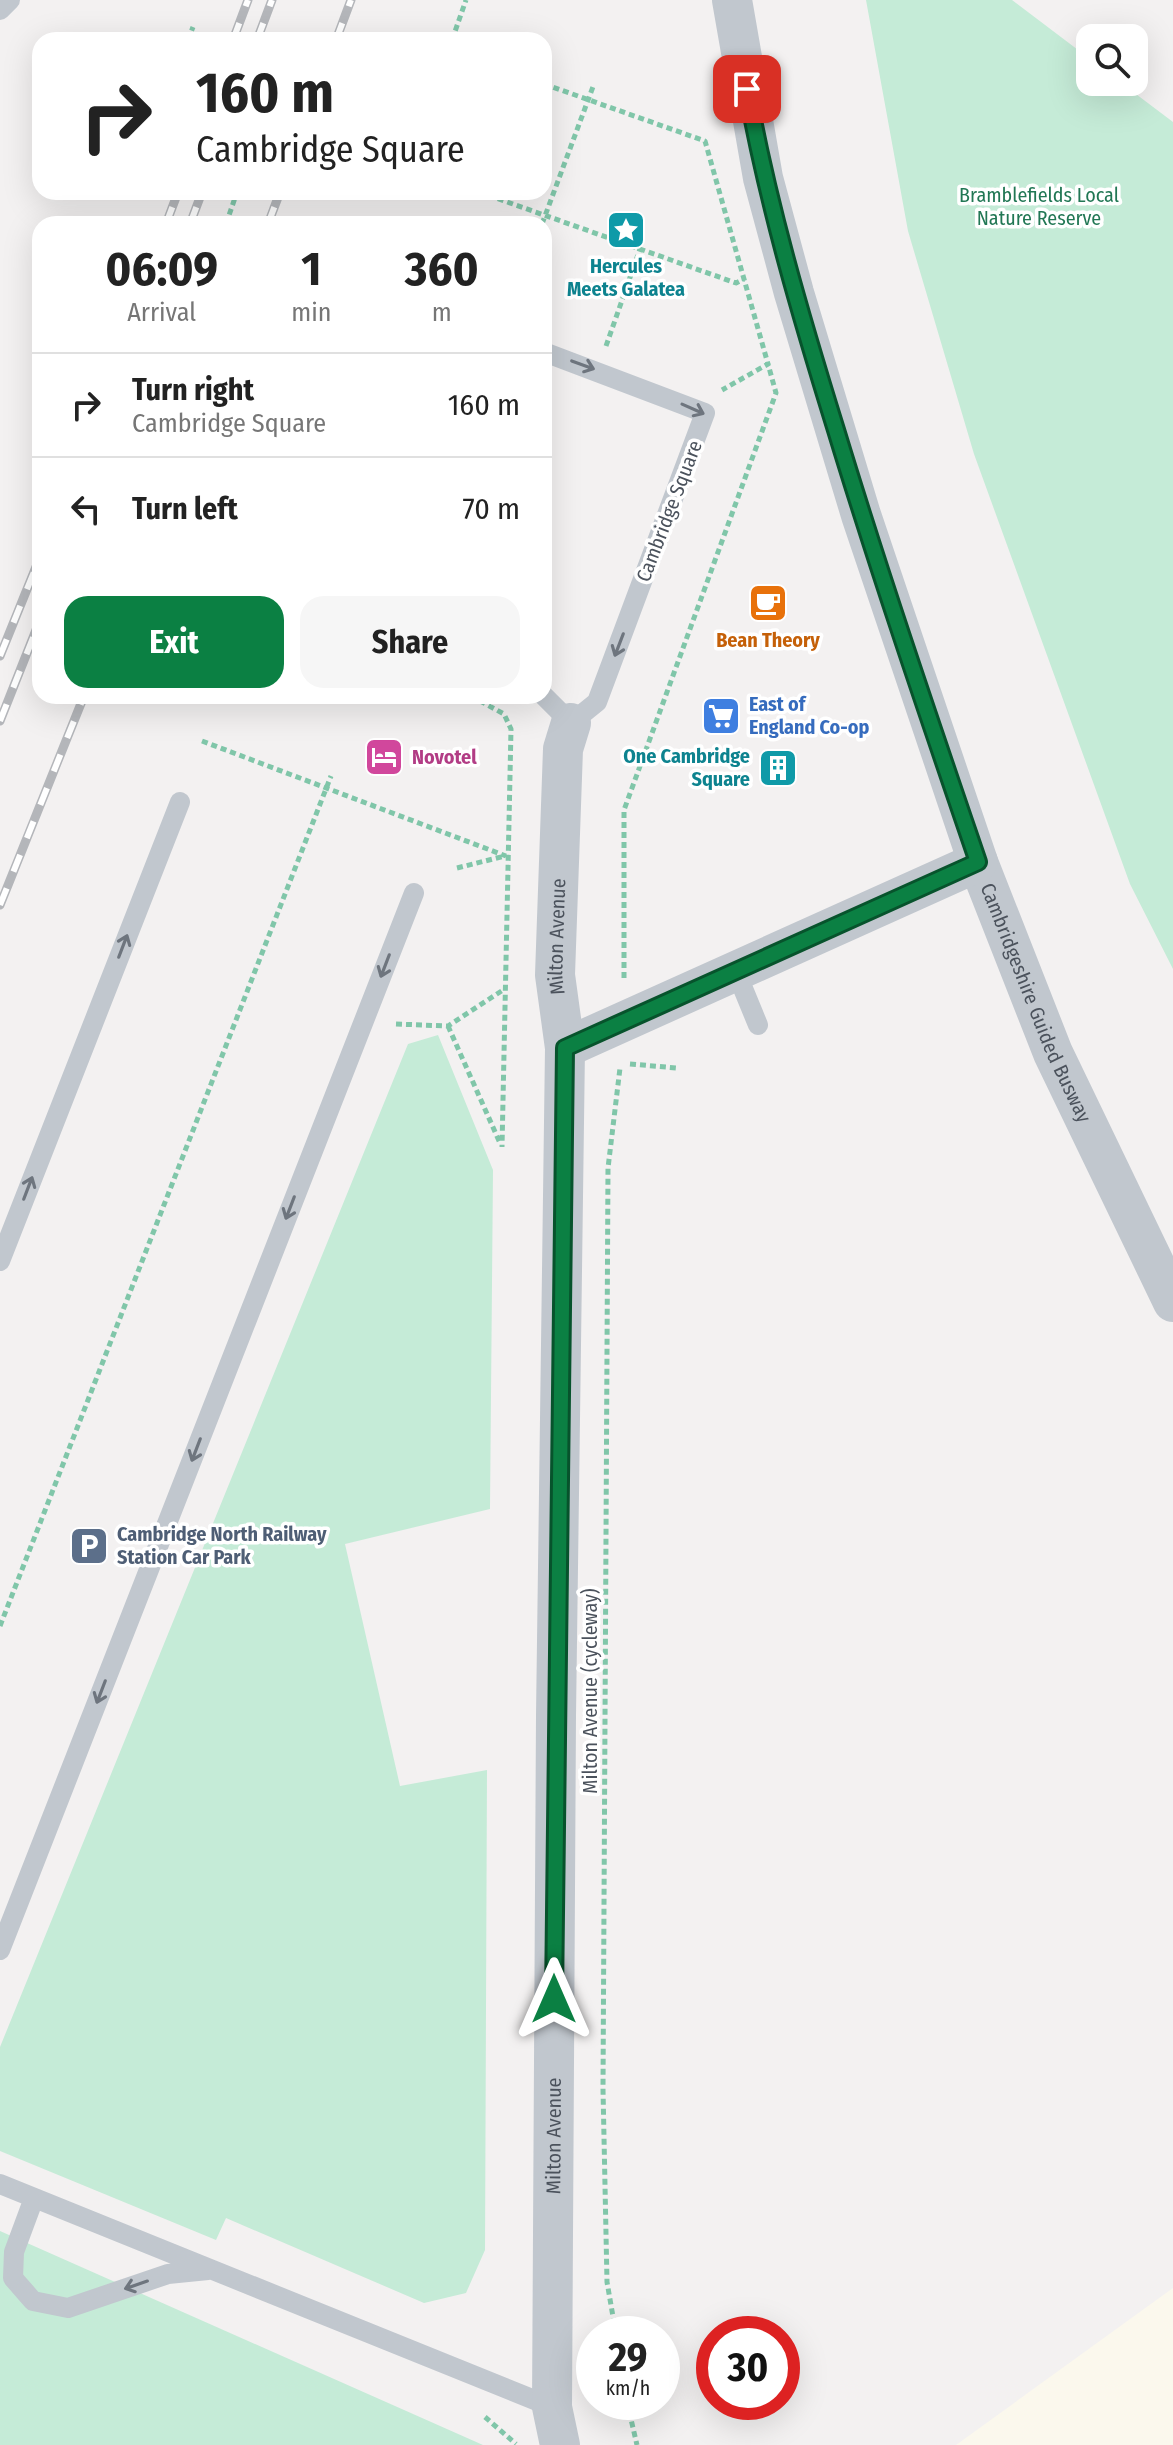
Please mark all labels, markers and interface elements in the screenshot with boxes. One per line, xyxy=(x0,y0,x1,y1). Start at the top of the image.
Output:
map controls xyxy=(1076,24,1148,96)
button: search xyxy=(1076,24,1148,96)
pin xyxy=(713,55,781,123)
text: 160 m xyxy=(196,60,334,127)
icon: right xyxy=(64,64,168,168)
icon: arrive xyxy=(725,67,769,111)
text: Cambridge Square xyxy=(196,128,465,172)
park label: Bramblefields Local Nature Reserve xyxy=(959,183,1119,230)
place icon: Hercules Meets Galatea xyxy=(605,209,647,251)
text: 06:09 xyxy=(105,240,218,298)
text: 1 xyxy=(301,240,322,298)
text: 360 xyxy=(405,240,479,298)
place label: Hercules Meets Galatea xyxy=(567,254,685,301)
text: Arrival xyxy=(127,297,196,328)
text: min xyxy=(291,297,332,328)
text: m xyxy=(432,297,452,328)
one-way arrow xyxy=(570,359,595,374)
text: Turn right xyxy=(132,372,254,408)
icon: right xyxy=(64,383,108,427)
text: 160 m xyxy=(448,387,520,423)
one-way arrow xyxy=(680,402,704,417)
text: Cambridge Square xyxy=(132,408,326,439)
street label: Cambridge Square xyxy=(631,437,707,585)
icon: left xyxy=(64,487,108,531)
text: Turn left xyxy=(132,491,238,527)
text: 70 m xyxy=(462,491,520,527)
cafe icon: Bean Theory xyxy=(747,582,789,624)
button: Exit xyxy=(64,596,284,688)
button: Share xyxy=(300,596,520,688)
place label: Bean Theory xyxy=(716,628,820,652)
one-way arrow xyxy=(611,632,625,656)
place label: East of England Co-op xyxy=(749,692,869,739)
supermarket icon: East of England Co-op xyxy=(700,695,742,737)
hotel icon: Novotel xyxy=(363,736,405,778)
place label: One Cambridge Square xyxy=(623,744,750,791)
place label: Novotel xyxy=(412,745,477,769)
building icon: One Cambridge Square xyxy=(757,747,799,789)
street label: Milton Avenue xyxy=(543,878,570,996)
street label: Cambridgeshire Guided Busway xyxy=(975,880,1097,1126)
one-way arrow xyxy=(117,934,132,959)
one-way arrow xyxy=(377,953,391,978)
one-way arrow xyxy=(22,1176,37,1201)
one-way arrow xyxy=(282,1195,297,1220)
one-way arrow xyxy=(188,1437,202,1462)
place label: Cambridge North Railway Station Car Park xyxy=(117,1522,327,1569)
parking icon: Cambridge North Railway Station Car Park xyxy=(68,1525,110,1567)
street label: Milton Avenue (cycleway) xyxy=(578,1588,602,1794)
one-way arrow xyxy=(93,1679,107,1704)
position arrow xyxy=(512,1957,596,2041)
street label: Milton Avenue xyxy=(541,2077,566,2194)
one-way arrow xyxy=(124,2278,149,2293)
speed limit sign: 30 xyxy=(696,2316,800,2420)
text: 29 xyxy=(608,2334,647,2382)
text: km/h xyxy=(606,2376,650,2400)

